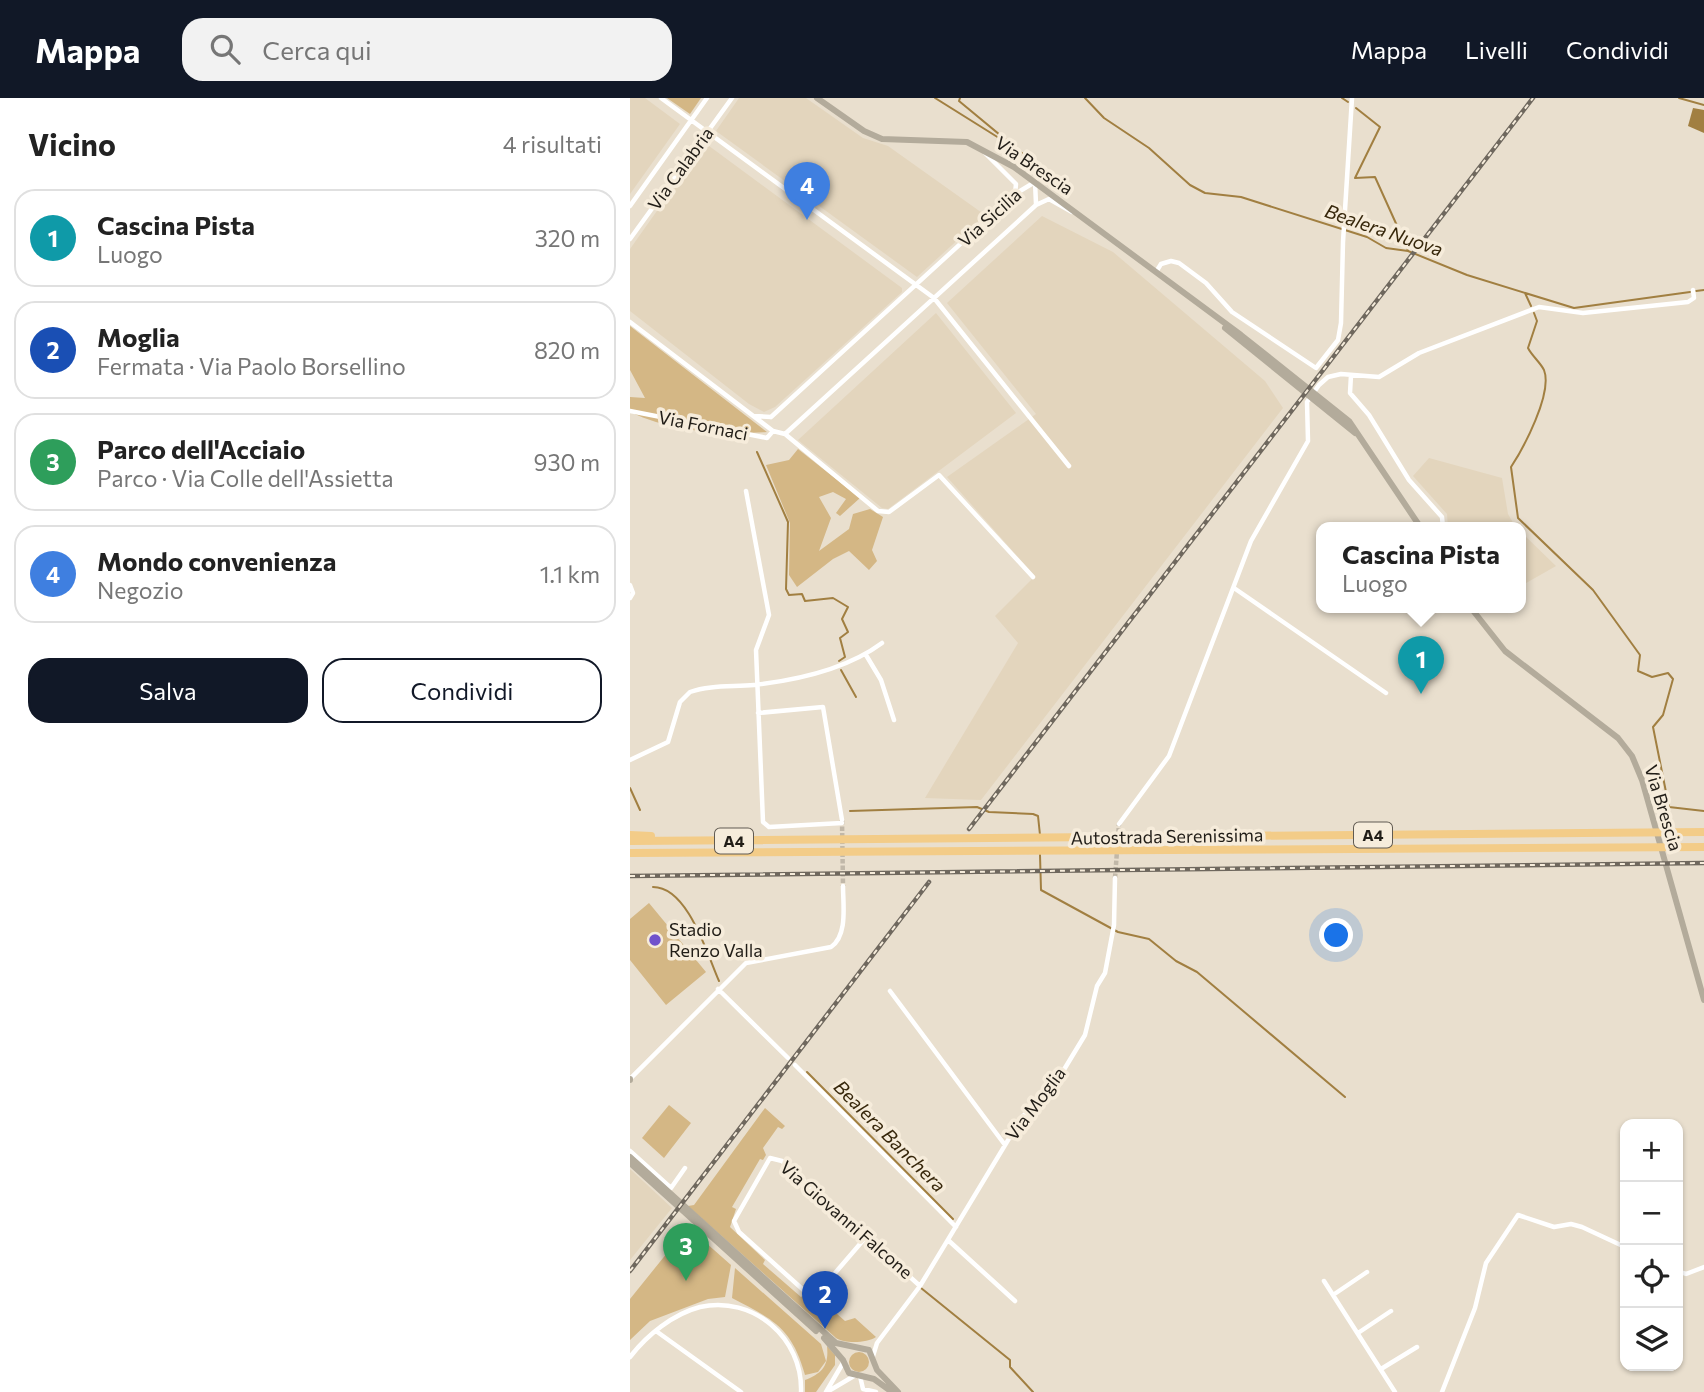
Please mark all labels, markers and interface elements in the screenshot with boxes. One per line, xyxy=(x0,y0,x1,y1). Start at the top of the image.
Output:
search box xyxy=(182,18,672,81)
text: Mappa xyxy=(35,29,140,70)
icon: search xyxy=(206,30,244,68)
text: Cerca qui xyxy=(262,34,372,65)
text: Mappa xyxy=(1351,35,1427,64)
text: Livelli xyxy=(1465,35,1528,64)
text: Condividi xyxy=(1566,35,1669,64)
street label: Via Calabria xyxy=(643,123,718,214)
text: Vicino xyxy=(28,125,116,162)
text: 4 risultati xyxy=(503,130,602,158)
street label: Via Brescia xyxy=(992,131,1078,199)
pin: 4 xyxy=(784,162,830,220)
street label: Via Sicilia xyxy=(953,183,1025,251)
water label: Bealera Nuova xyxy=(1322,199,1446,260)
text: Cascina Pista xyxy=(97,209,255,240)
text: 1 xyxy=(48,224,58,252)
text: 320 m xyxy=(535,224,600,252)
text: Luogo xyxy=(97,240,163,268)
text: Moglia xyxy=(97,321,180,352)
text: 2 xyxy=(46,336,60,364)
text: 820 m xyxy=(534,336,600,364)
text: Fermata · Via Paolo Borsellino xyxy=(97,352,406,380)
street label: Via Fornaci xyxy=(656,406,750,444)
text: Parco dell'Acciaio xyxy=(97,433,305,464)
text: 3 xyxy=(46,448,60,476)
text: 930 m xyxy=(534,448,600,476)
text: Parco · Via Colle dell'Assietta xyxy=(97,464,393,492)
popup xyxy=(1316,522,1526,613)
text: Cascina Pista xyxy=(1342,538,1500,569)
text: Mondo convenienza xyxy=(97,545,336,576)
text: 4 xyxy=(46,560,60,588)
text: 1.1 km xyxy=(540,560,600,588)
text: Luogo xyxy=(1342,569,1408,597)
text: Negozio xyxy=(97,576,184,604)
pin: 1 xyxy=(1398,636,1444,694)
button: Salva xyxy=(28,658,308,723)
button: Condividi xyxy=(322,658,602,723)
street label: Via Brescia xyxy=(1640,762,1687,853)
road number: A4 xyxy=(1354,822,1392,848)
street label: Autostrada Serenissima xyxy=(1070,823,1264,849)
road number: A4 xyxy=(715,828,753,854)
place label: Stadio Renzo Valla xyxy=(669,918,763,961)
your location xyxy=(1319,918,1353,952)
marker: Stadio Renzo Valla xyxy=(647,932,663,948)
street label: Via Moglia xyxy=(1000,1062,1070,1144)
water label: Bealera Banchera xyxy=(830,1075,951,1196)
map controls xyxy=(1620,1119,1683,1371)
button: + xyxy=(1620,1119,1683,1182)
street label: Via Giovanni Falcone xyxy=(776,1156,918,1283)
button: − xyxy=(1620,1182,1683,1245)
pin: 3 xyxy=(663,1223,709,1281)
button: locate xyxy=(1620,1245,1683,1308)
pin: 2 xyxy=(802,1271,848,1329)
button: layers xyxy=(1620,1308,1683,1371)

